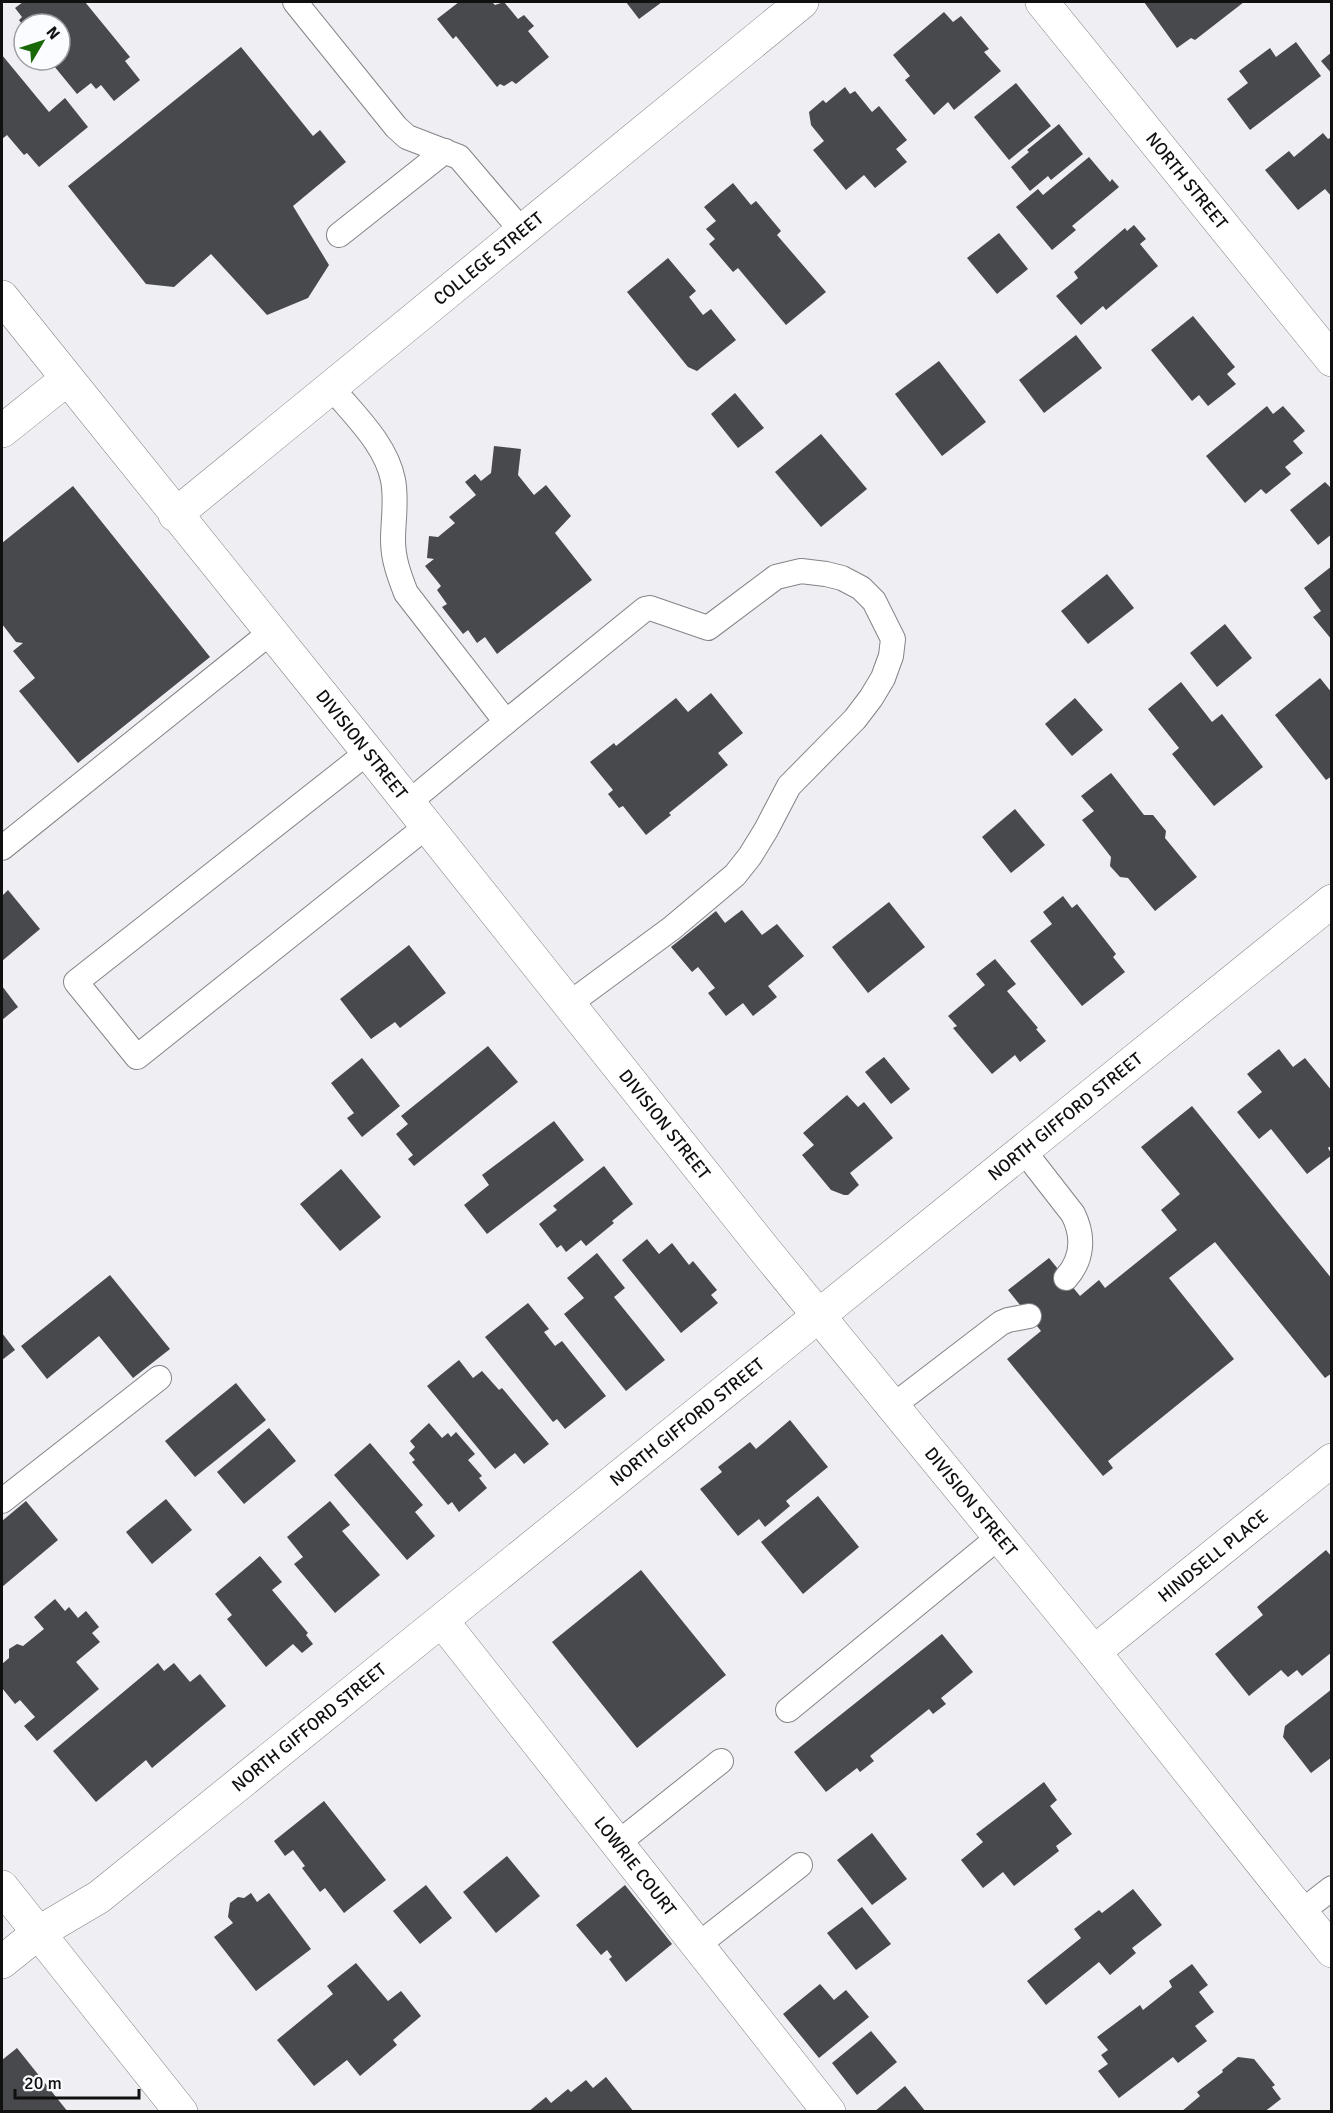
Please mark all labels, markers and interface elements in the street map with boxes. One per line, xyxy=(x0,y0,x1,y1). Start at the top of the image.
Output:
north arrow xyxy=(12,12,72,72)
text: N xyxy=(42,23,64,44)
street label: NORTH STREET xyxy=(1141,128,1233,234)
street label: COLLEGE STREET xyxy=(429,207,548,310)
street label: DIVISION STREET xyxy=(311,685,412,804)
street label: NORTH GIFFORD STREET xyxy=(984,1048,1147,1185)
street label: DIVISION STREET xyxy=(614,1065,715,1184)
street label: NORTH GIFFORD STREET xyxy=(605,1353,769,1491)
street label: DIVISION STREET xyxy=(920,1443,1022,1561)
street label: HINDSELL PLACE xyxy=(1154,1505,1273,1607)
street label: NORTH GIFFORD STREET xyxy=(227,1658,391,1796)
street label: LOWRIE COURT xyxy=(589,1812,681,1920)
scale bar xyxy=(15,2062,140,2100)
text: 20 m xyxy=(24,2072,62,2094)

